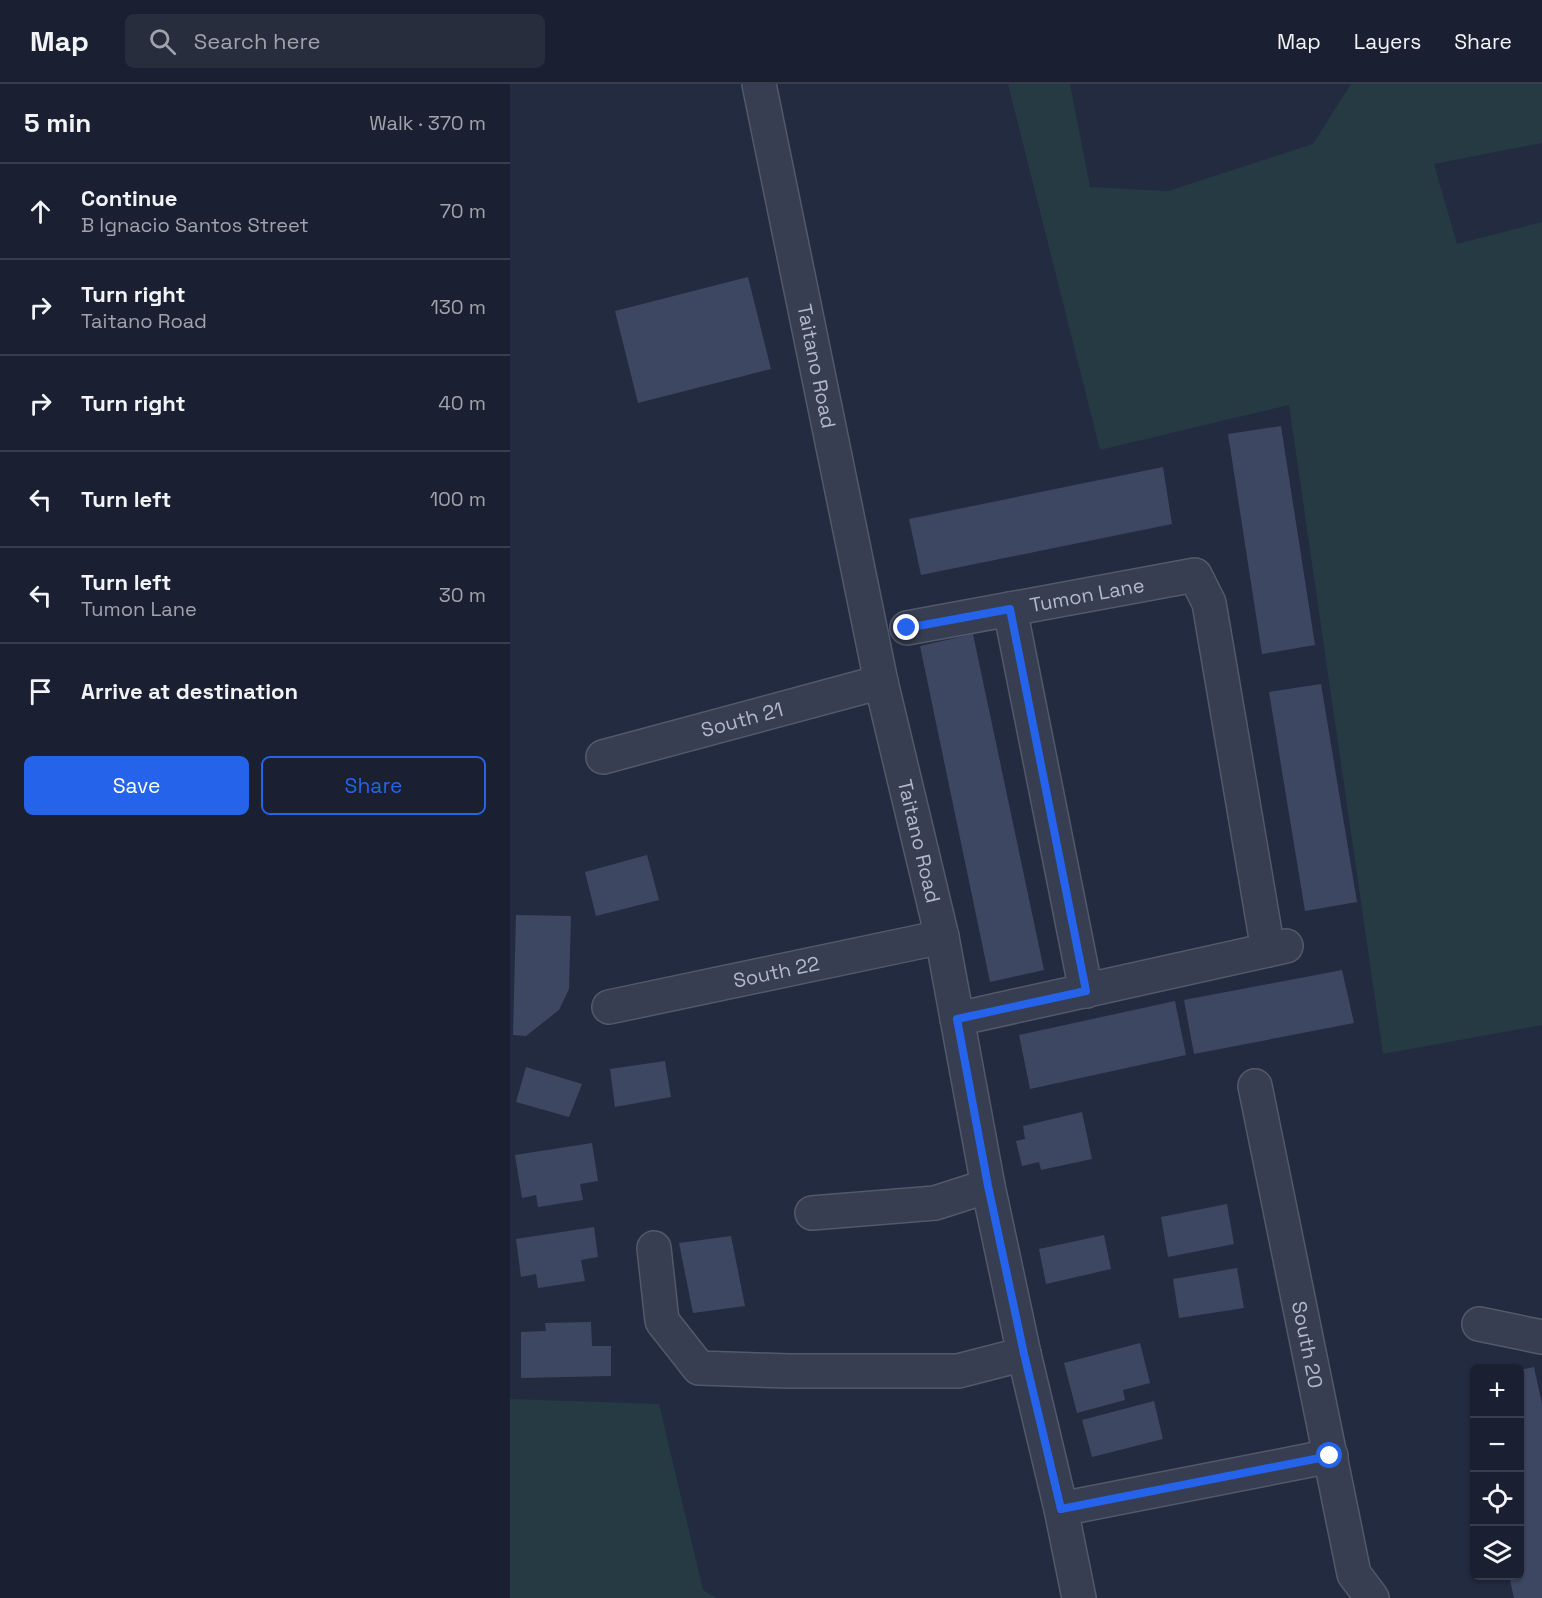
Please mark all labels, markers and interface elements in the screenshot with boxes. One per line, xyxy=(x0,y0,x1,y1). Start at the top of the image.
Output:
search box xyxy=(125,14,545,68)
text: Map xyxy=(30,23,89,59)
icon: search xyxy=(146,25,179,58)
text: Search here xyxy=(194,27,321,55)
text: Map xyxy=(1277,28,1321,55)
text: Layers xyxy=(1354,28,1421,55)
text: Share xyxy=(1454,28,1512,55)
text: 5 min xyxy=(24,106,91,140)
text: Walk · 370 m xyxy=(369,110,486,136)
text: Continue xyxy=(81,184,177,212)
icon: ahead xyxy=(24,195,57,228)
text: 70 m xyxy=(440,198,486,224)
text: B Ignacio Santos Street xyxy=(81,212,309,238)
text: Turn right xyxy=(81,280,186,308)
icon: right xyxy=(24,291,57,324)
text: 130 m xyxy=(430,294,486,320)
street label: Taitano Road xyxy=(791,302,842,431)
text: Taitano Road xyxy=(81,308,207,334)
icon: right xyxy=(24,387,57,420)
text: Turn right xyxy=(81,389,186,417)
text: 40 m xyxy=(438,390,486,416)
icon: left xyxy=(24,483,57,516)
text: Turn left xyxy=(81,485,171,513)
text: 100 m xyxy=(430,486,486,512)
text: Turn left xyxy=(81,568,171,596)
street label: Tumon Lane xyxy=(1028,572,1146,618)
icon: left xyxy=(24,579,57,612)
text: 30 m xyxy=(439,582,486,608)
text: Tumon Lane xyxy=(81,596,197,622)
route end xyxy=(893,614,919,640)
icon: arrive xyxy=(24,675,57,708)
text: Arrive at destination xyxy=(81,677,298,705)
street label: South 21 xyxy=(698,696,786,743)
button: Save xyxy=(24,756,249,815)
button: Share xyxy=(261,756,486,815)
street label: Taitano Road xyxy=(892,777,946,905)
street label: South 22 xyxy=(731,950,822,994)
street label: South 20 xyxy=(1286,1299,1329,1391)
map controls xyxy=(1470,1364,1524,1580)
button: + xyxy=(1470,1364,1524,1418)
button: − xyxy=(1470,1418,1524,1472)
route start xyxy=(1316,1442,1342,1468)
button: locate xyxy=(1470,1472,1524,1526)
button: layers xyxy=(1470,1526,1524,1580)

